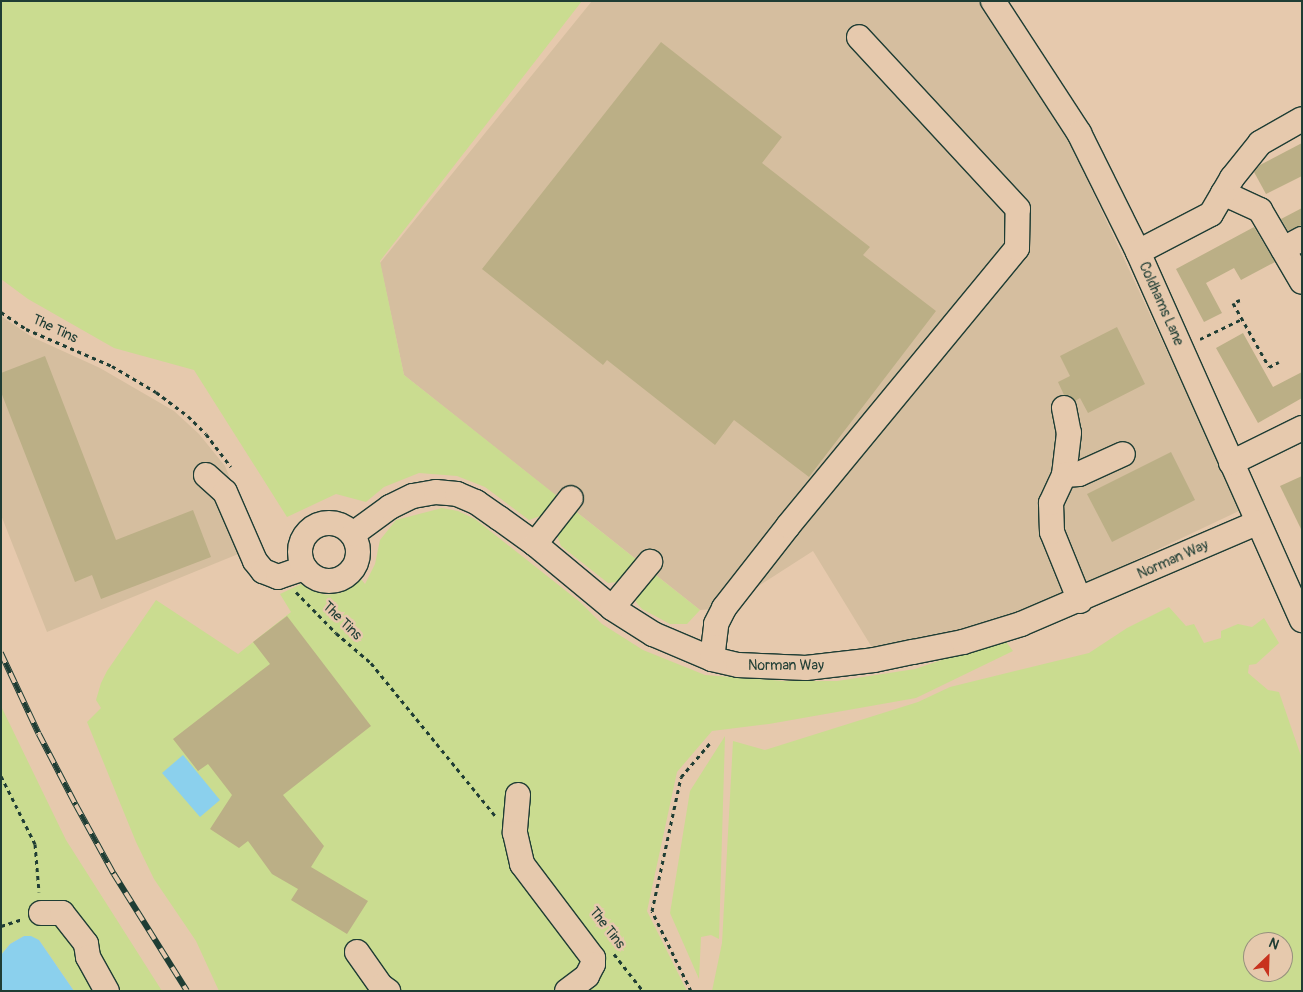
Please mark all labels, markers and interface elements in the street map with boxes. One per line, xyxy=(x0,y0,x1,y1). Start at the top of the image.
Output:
street label: Coldhams Lane xyxy=(1135,260,1187,348)
street label: The Tins xyxy=(30,311,80,347)
street label: Norman Way xyxy=(1135,537,1211,583)
street label: The Tins xyxy=(319,598,365,644)
street label: Norman Way xyxy=(748,658,824,674)
street label: The Tins xyxy=(586,904,628,952)
north arrow xyxy=(1243,932,1293,982)
text: N xyxy=(1266,934,1282,953)

